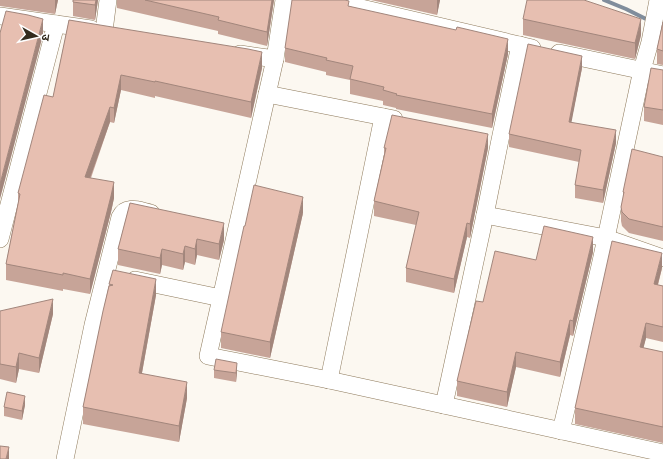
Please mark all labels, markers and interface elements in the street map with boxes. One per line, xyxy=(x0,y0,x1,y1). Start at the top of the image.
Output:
north arrow xyxy=(16,16,56,56)
text: उ xyxy=(37,33,53,42)

